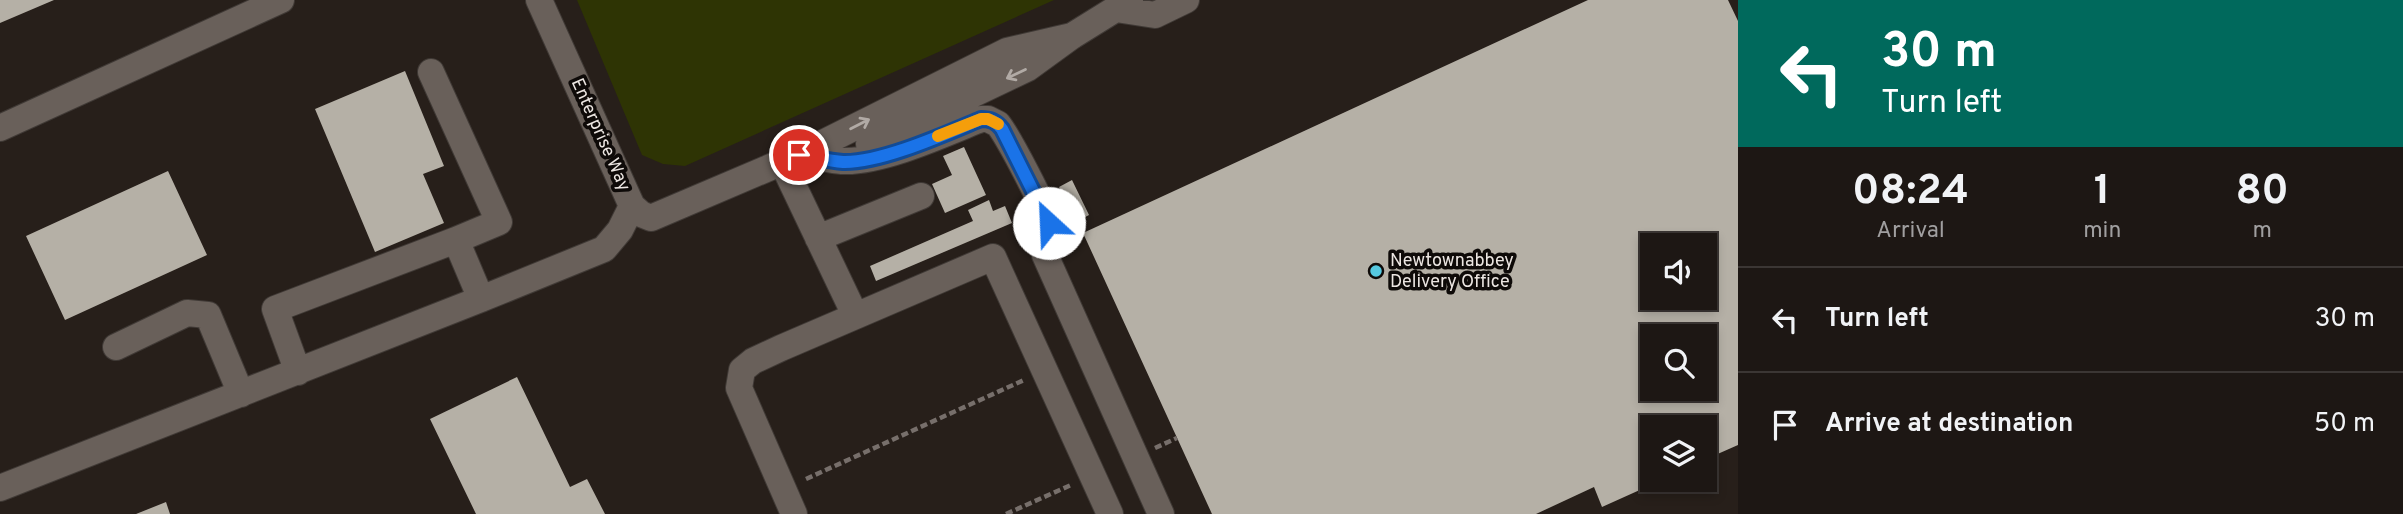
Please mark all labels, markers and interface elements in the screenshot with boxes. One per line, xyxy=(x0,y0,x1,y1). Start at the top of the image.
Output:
text: 30 m xyxy=(1881,23,1997,85)
icon: left xyxy=(1766,28,1857,119)
one-way arrow xyxy=(1006,68,1027,82)
street label: Enterprise Way xyxy=(565,75,635,195)
text: Turn left xyxy=(1881,84,2002,124)
one-way arrow xyxy=(849,117,870,131)
pin xyxy=(769,125,829,185)
icon: arrive xyxy=(780,136,818,174)
text: 08:24 xyxy=(1852,166,1969,219)
text: 1 xyxy=(2094,166,2111,219)
text: 80 xyxy=(2236,166,2289,219)
position arrow xyxy=(1012,186,1086,260)
text: Arrival xyxy=(1876,217,1945,246)
text: min xyxy=(2083,217,2121,246)
text: m xyxy=(2252,217,2272,246)
map controls xyxy=(1640,233,1717,492)
button: sound xyxy=(1640,233,1717,310)
place label: Newtownabbey Delivery Office xyxy=(1390,250,1514,294)
marker: Newtownabbey Delivery Office xyxy=(1368,263,1384,279)
icon: left xyxy=(1766,301,1804,339)
text: Turn left xyxy=(1825,303,1929,336)
text: 30 m xyxy=(2315,303,2375,336)
button: search xyxy=(1640,324,1717,401)
icon: arrive xyxy=(1766,406,1804,444)
text: Arrive at destination xyxy=(1825,408,2073,441)
text: 50 m xyxy=(2314,408,2375,441)
button: layers xyxy=(1640,415,1717,492)

